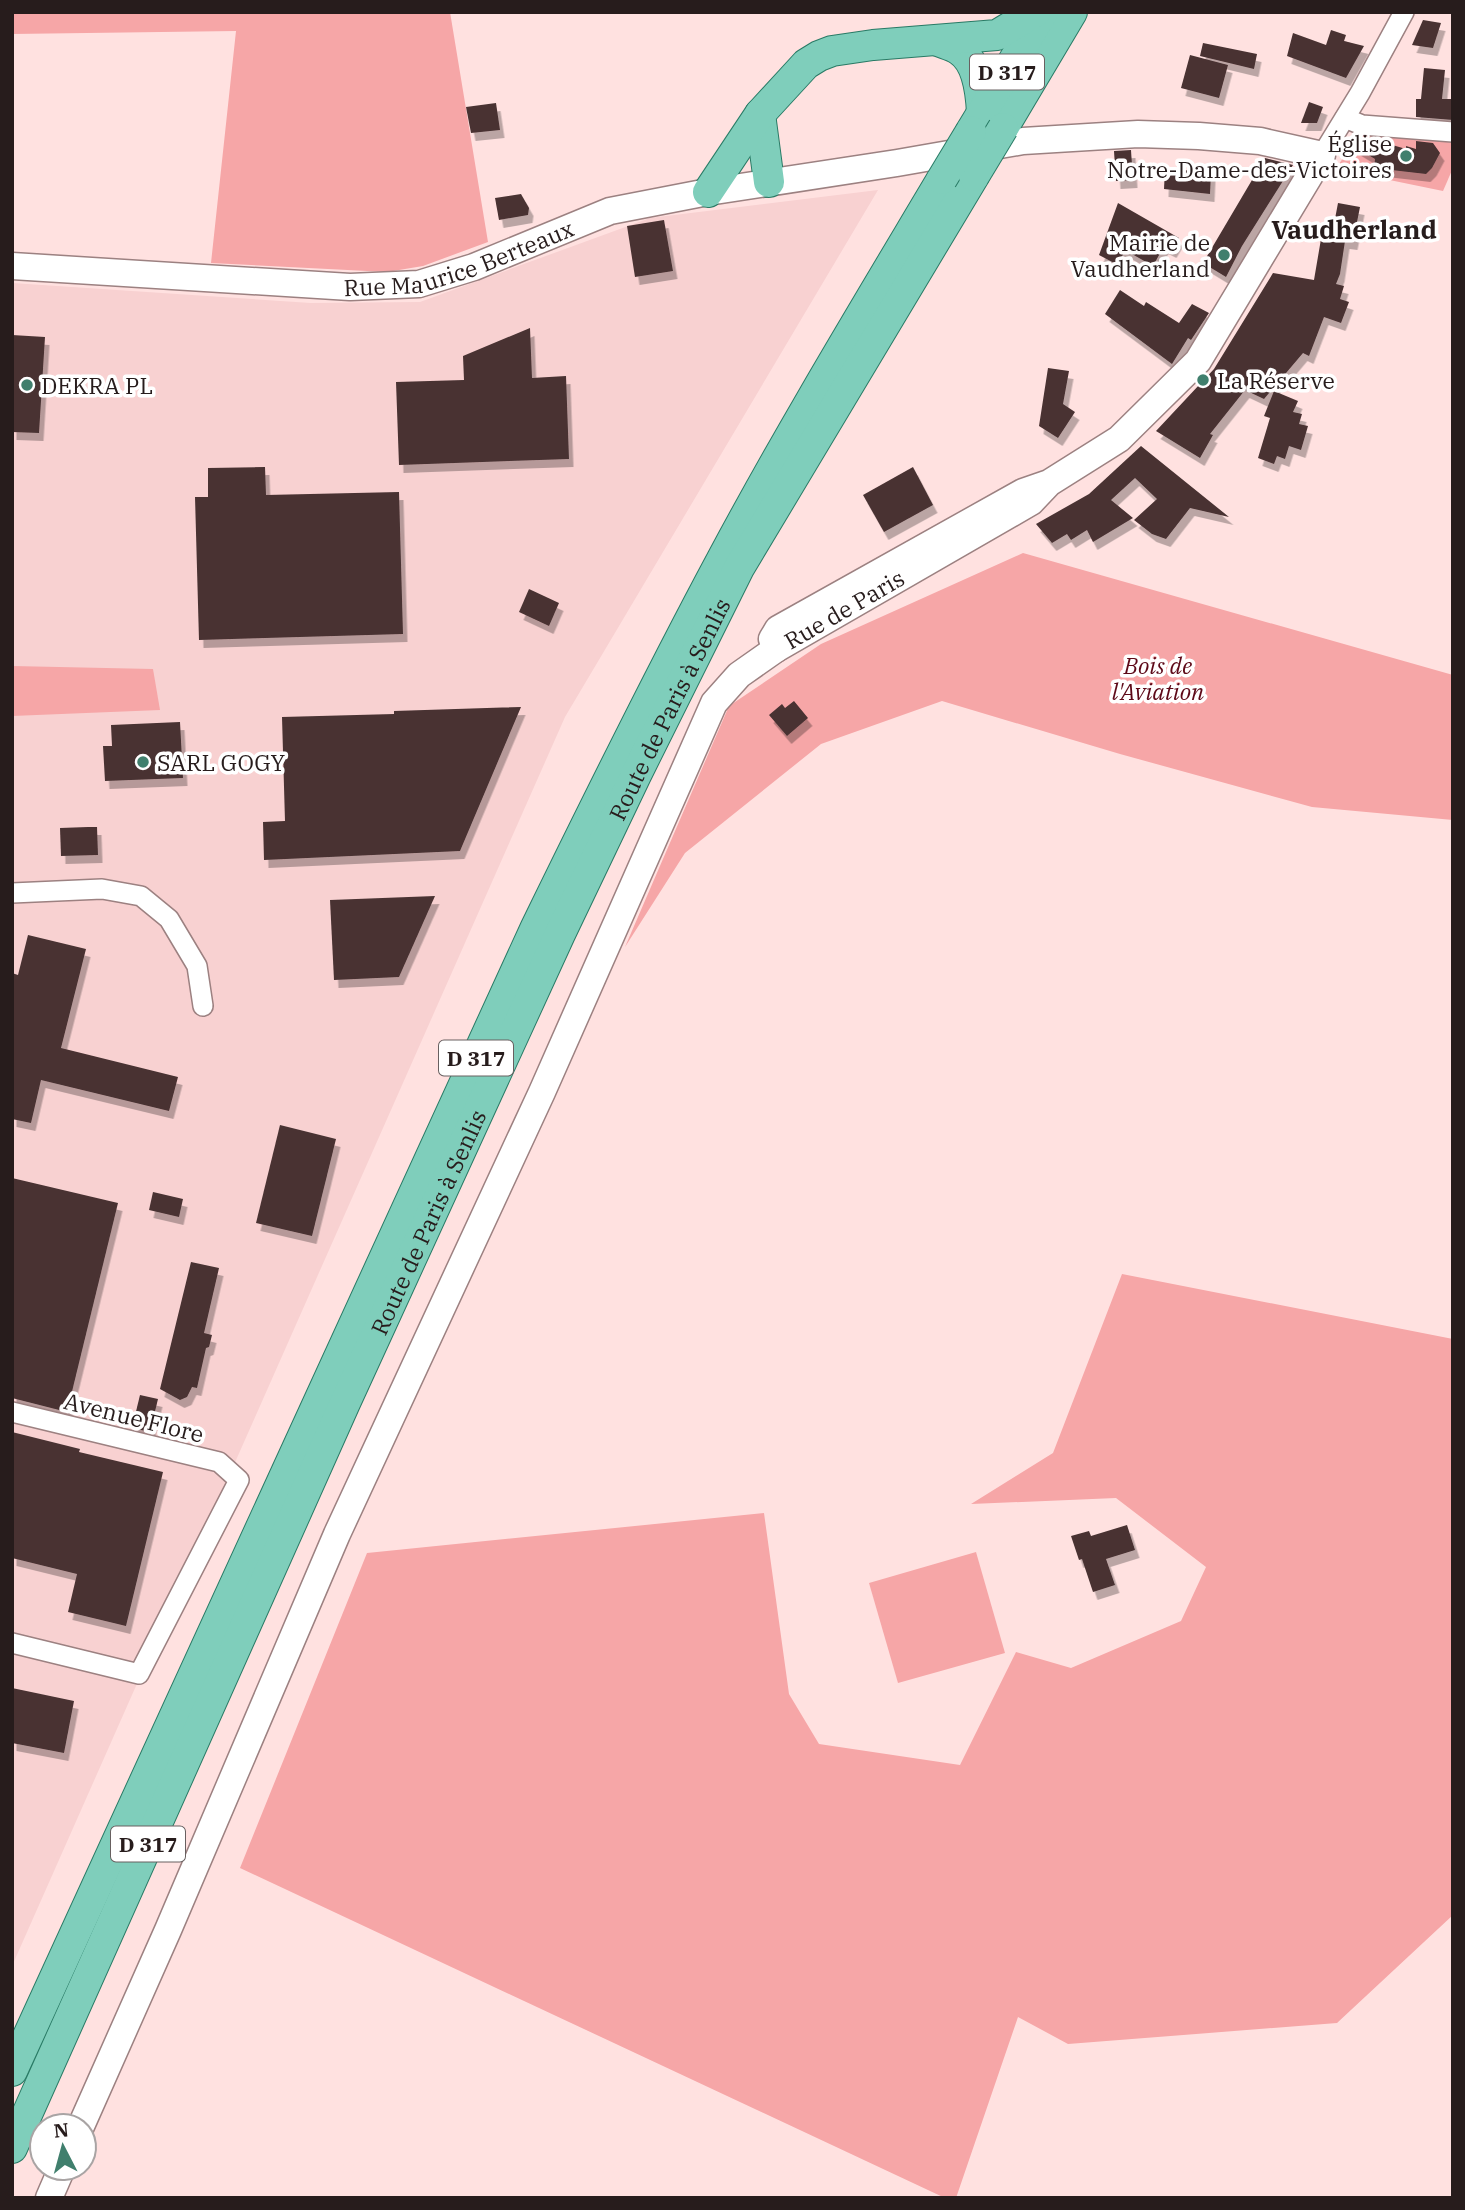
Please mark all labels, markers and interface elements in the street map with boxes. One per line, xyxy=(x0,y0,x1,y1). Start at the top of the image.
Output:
road number: D 317 xyxy=(970,55,1044,90)
place label: Église Notre-Dame-des-Victoires xyxy=(1107,128,1392,184)
marker: Église Notre-Dame-des-Victoires xyxy=(1398,148,1414,164)
district label: Vaudherland xyxy=(1271,212,1437,246)
street label: Rue Maurice Berteaux xyxy=(343,213,578,302)
place label: Mairie de Vaudherland xyxy=(1071,227,1210,283)
marker: Mairie de Vaudherland xyxy=(1216,247,1232,263)
place label: La Réserve xyxy=(1217,365,1335,395)
place label: DEKRA PL xyxy=(41,370,153,400)
marker: La Réserve xyxy=(1195,372,1211,388)
marker: DEKRA PL xyxy=(19,377,35,393)
street label: Rue de Paris xyxy=(778,562,910,656)
street label: Route de Paris à Senlis xyxy=(602,593,737,825)
park label: Bois de l'Aviation xyxy=(1112,650,1204,706)
place label: SARL GOGY xyxy=(157,747,286,777)
marker: SARL GOGY xyxy=(135,754,151,770)
road number: D 317 xyxy=(439,1040,513,1076)
street label: Route de Paris à Senlis xyxy=(363,1105,492,1339)
street label: Avenue Flore xyxy=(61,1385,207,1449)
road number: D 317 xyxy=(111,1826,185,1862)
north arrow xyxy=(28,2112,98,2182)
text: N xyxy=(52,2117,70,2143)

